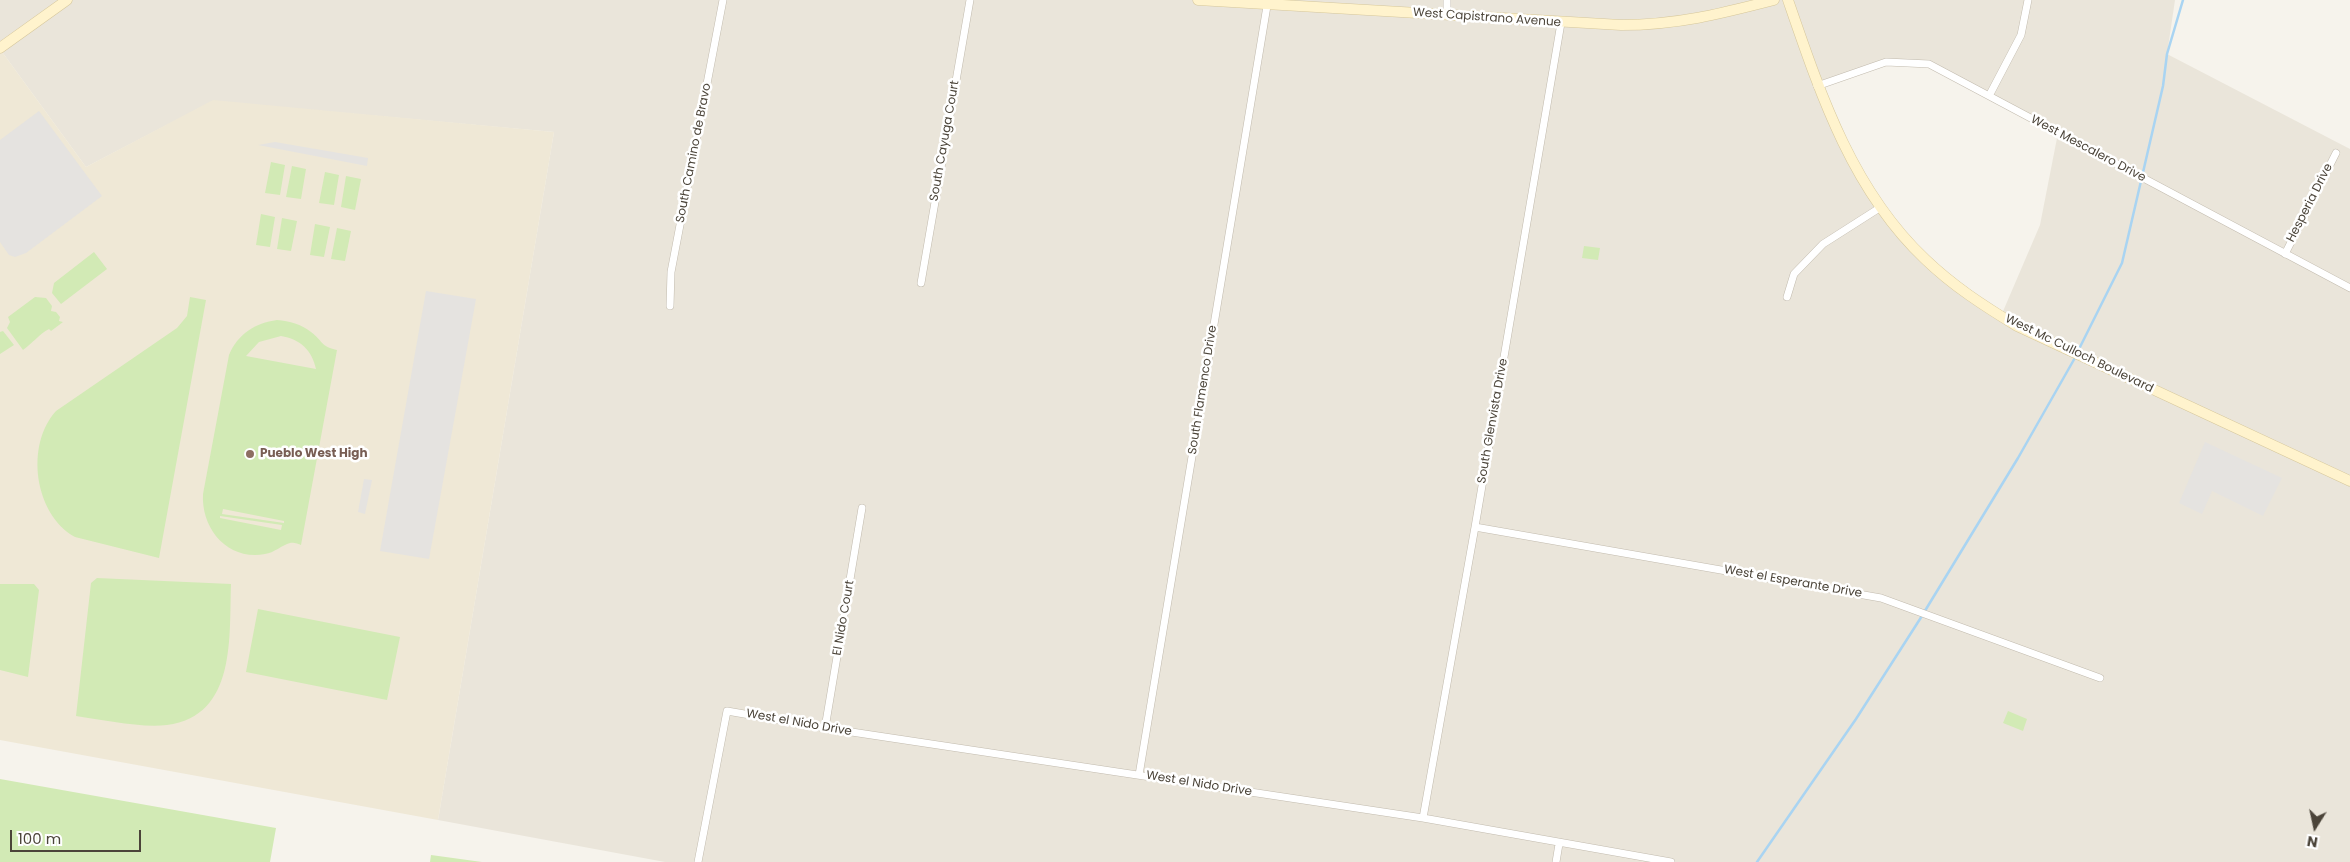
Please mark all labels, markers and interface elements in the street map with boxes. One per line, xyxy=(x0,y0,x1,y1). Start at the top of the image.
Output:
street label: West Capistrano Avenue xyxy=(1413,6,1561,30)
street label: South Cayuga Court xyxy=(927,79,963,203)
street label: South Camino de Bravo xyxy=(673,82,715,224)
street label: West Mescalero Drive xyxy=(2028,113,2148,185)
street label: Hesperia Drive xyxy=(2284,161,2336,245)
street label: West Mc Culloch Boulevard xyxy=(2003,312,2155,396)
street label: South Flamenco Drive xyxy=(1186,324,1220,456)
street label: South Glenvista Drive xyxy=(1475,357,1511,485)
place label: Pueblo West High xyxy=(260,447,368,461)
marker: Pueblo West High xyxy=(244,448,256,460)
street label: West el Esperante Drive xyxy=(1723,563,1863,601)
street label: El Nido Court xyxy=(830,579,858,657)
street label: West el Nido Drive xyxy=(745,707,853,739)
street label: West el Nido Drive xyxy=(1145,769,1253,799)
north arrow xyxy=(2290,802,2340,852)
scale bar xyxy=(12,820,144,852)
text: 100 m xyxy=(18,828,61,849)
text: N xyxy=(2305,831,2319,853)

